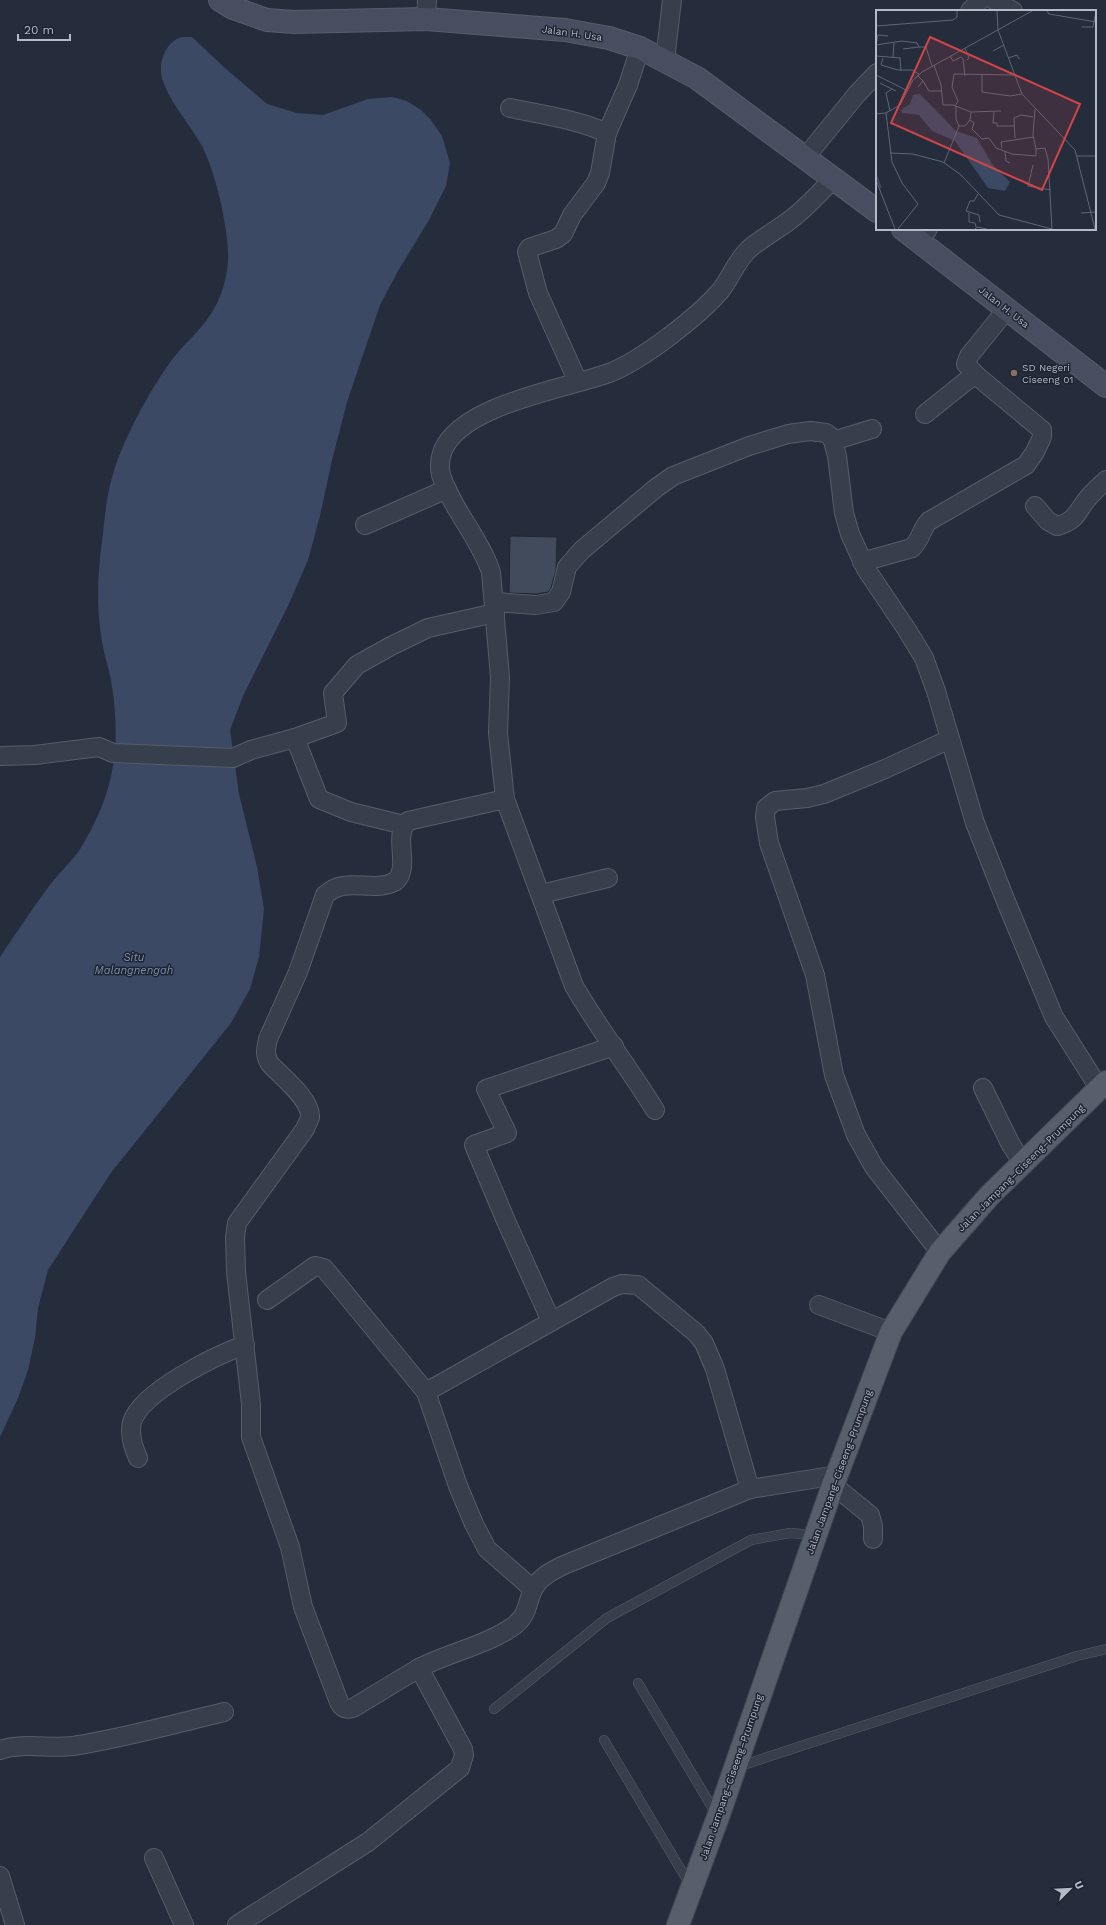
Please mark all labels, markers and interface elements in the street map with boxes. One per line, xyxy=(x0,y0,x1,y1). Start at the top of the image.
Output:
inset map xyxy=(876,10,1096,230)
scale bar xyxy=(18,16,70,42)
text: 20 m xyxy=(24,23,54,37)
street label: Jalan H. Usa xyxy=(541,23,603,43)
street label: Jalan H. Usa xyxy=(977,284,1032,330)
place label: SD Negeri Ciseeng 01 xyxy=(1022,362,1073,385)
marker: SD Negeri Ciseeng 01 xyxy=(1009,368,1019,378)
water label: Situ Malangnengah xyxy=(95,951,173,977)
street label: Jalan Jampang–Ciseeng–Prumpung xyxy=(955,1102,1087,1234)
street label: Jalan Jampang–Ciseeng–Prumpung xyxy=(804,1388,874,1556)
street label: Jalan Jampang–Ciseeng–Prumpung xyxy=(697,1692,765,1861)
north arrow xyxy=(1050,1869,1090,1909)
text: U xyxy=(1071,1879,1086,1892)

